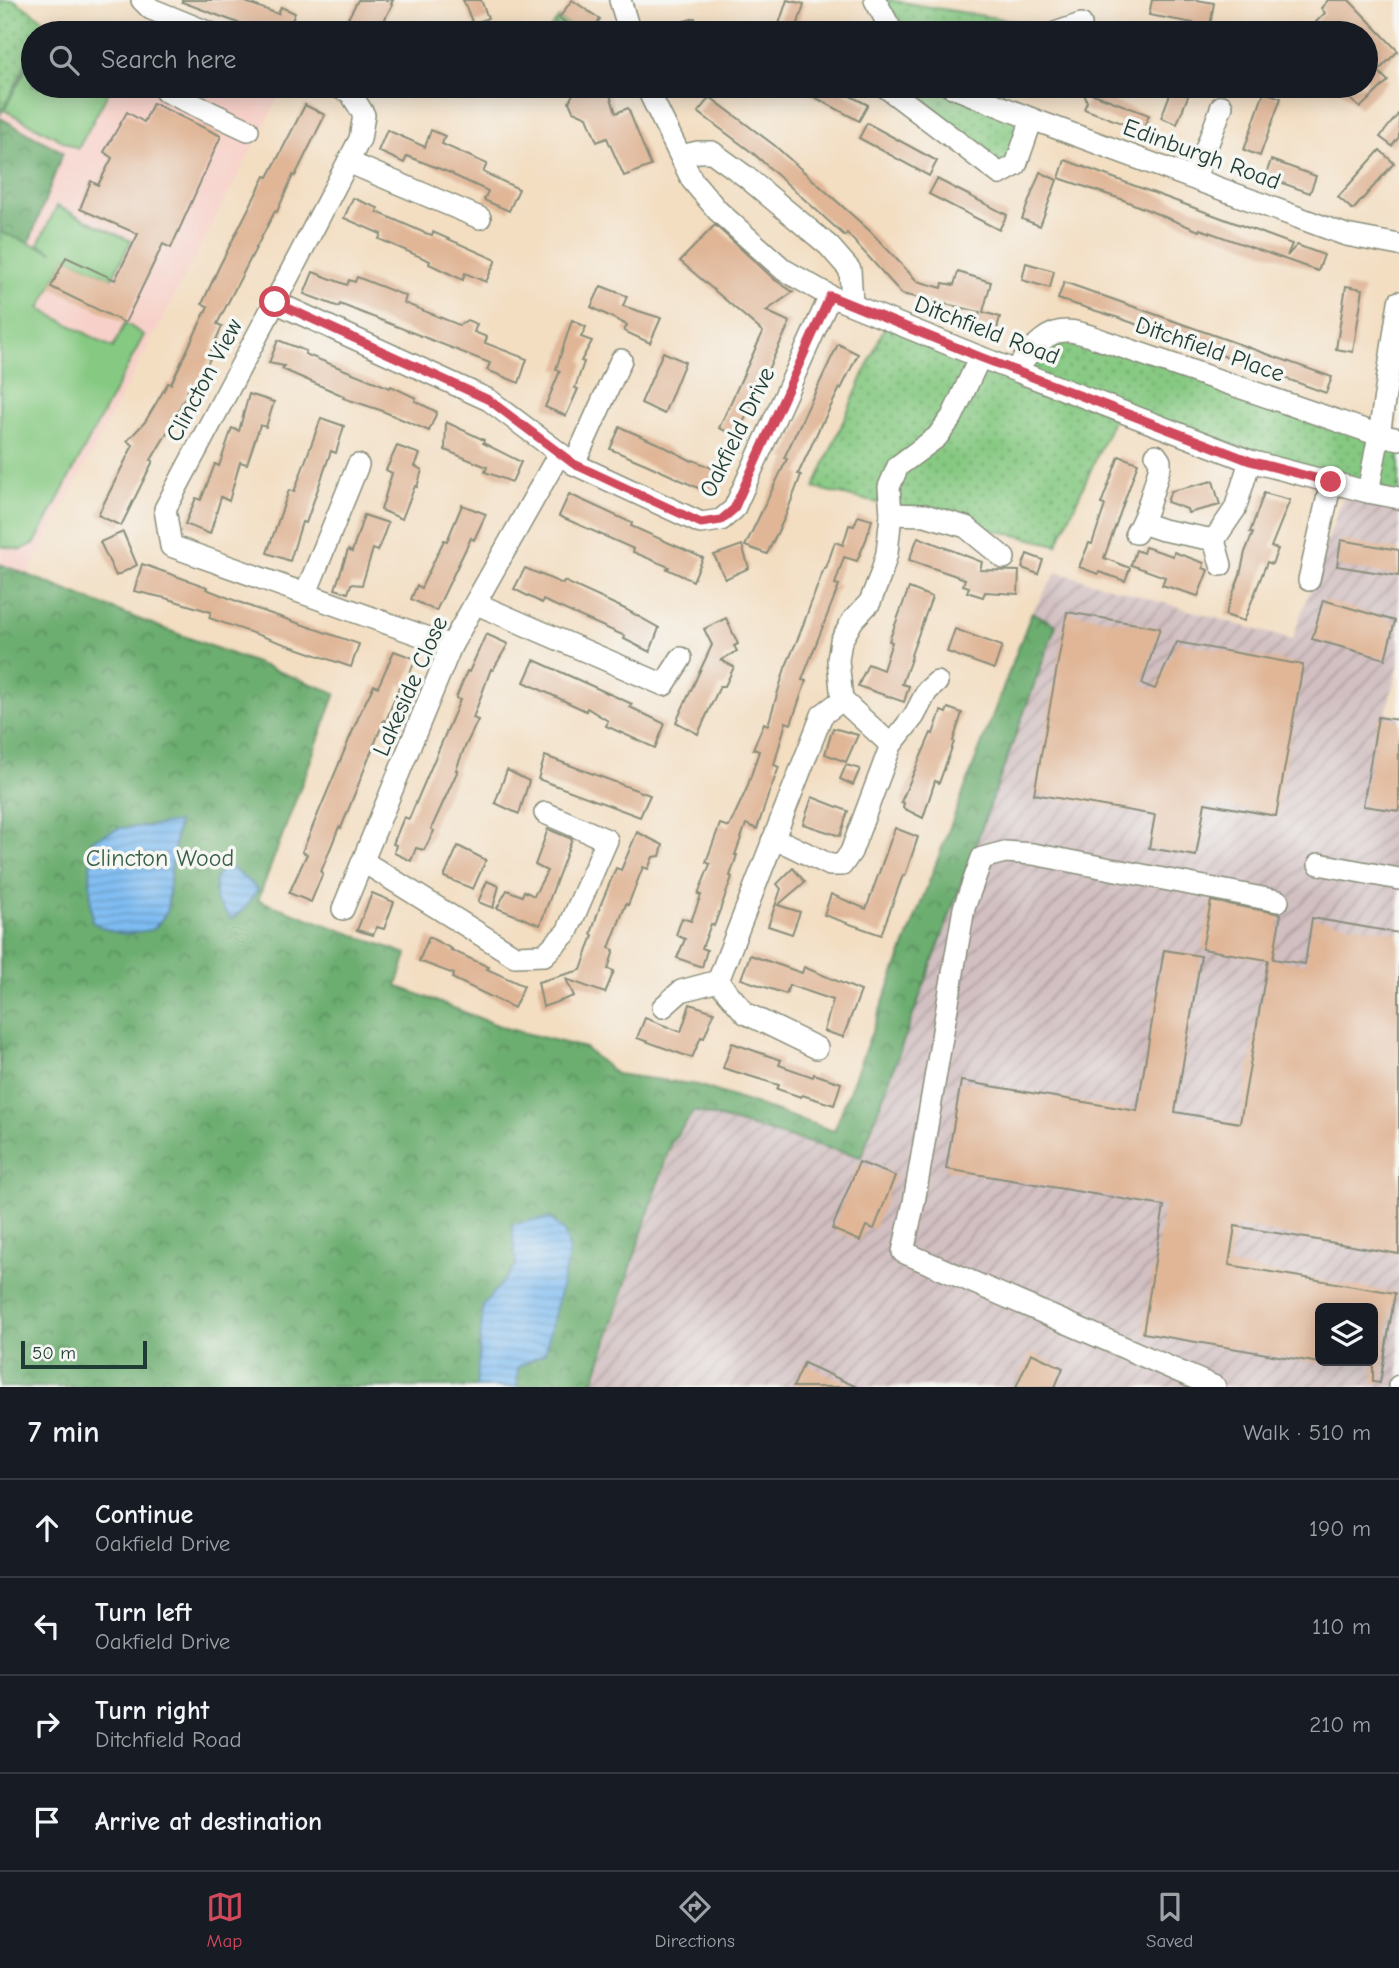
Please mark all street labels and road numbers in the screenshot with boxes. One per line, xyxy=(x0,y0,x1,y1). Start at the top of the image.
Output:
street label: Edinburgh Road xyxy=(1120,113,1284,195)
street label: Ditchfield Road xyxy=(911,289,1063,371)
street label: Ditchfield Place xyxy=(1132,310,1288,388)
street label: Clincton View xyxy=(160,313,248,446)
street label: Oakfield Drive xyxy=(693,362,781,502)
street label: Lakeside Close xyxy=(367,612,453,760)

